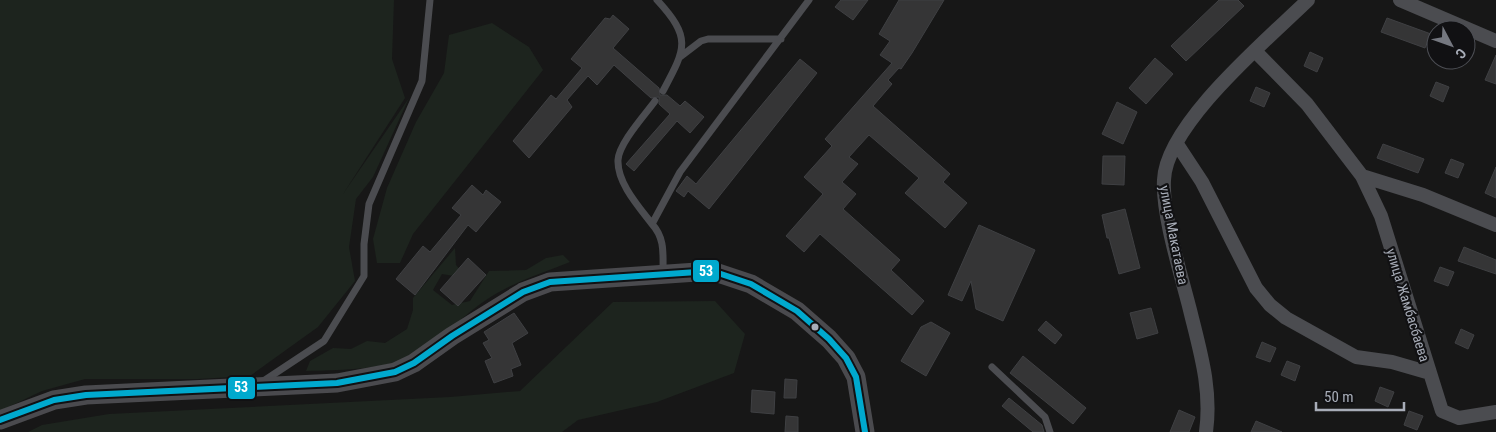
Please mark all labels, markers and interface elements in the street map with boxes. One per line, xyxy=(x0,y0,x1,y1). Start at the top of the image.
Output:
north arrow xyxy=(1426,20,1476,70)
text: С xyxy=(1452,45,1469,62)
street label: улица Макатаева xyxy=(1157,184,1191,286)
street label: улица Жамбасбаева xyxy=(1383,246,1433,364)
line badge: 53 xyxy=(692,259,720,283)
text: 53 xyxy=(699,263,713,279)
unlabelled marker xyxy=(810,322,820,332)
line badge: 53 xyxy=(227,376,256,400)
text: 53 xyxy=(234,379,248,395)
scale bar xyxy=(1316,380,1404,412)
text: 50 m xyxy=(1324,388,1354,406)

